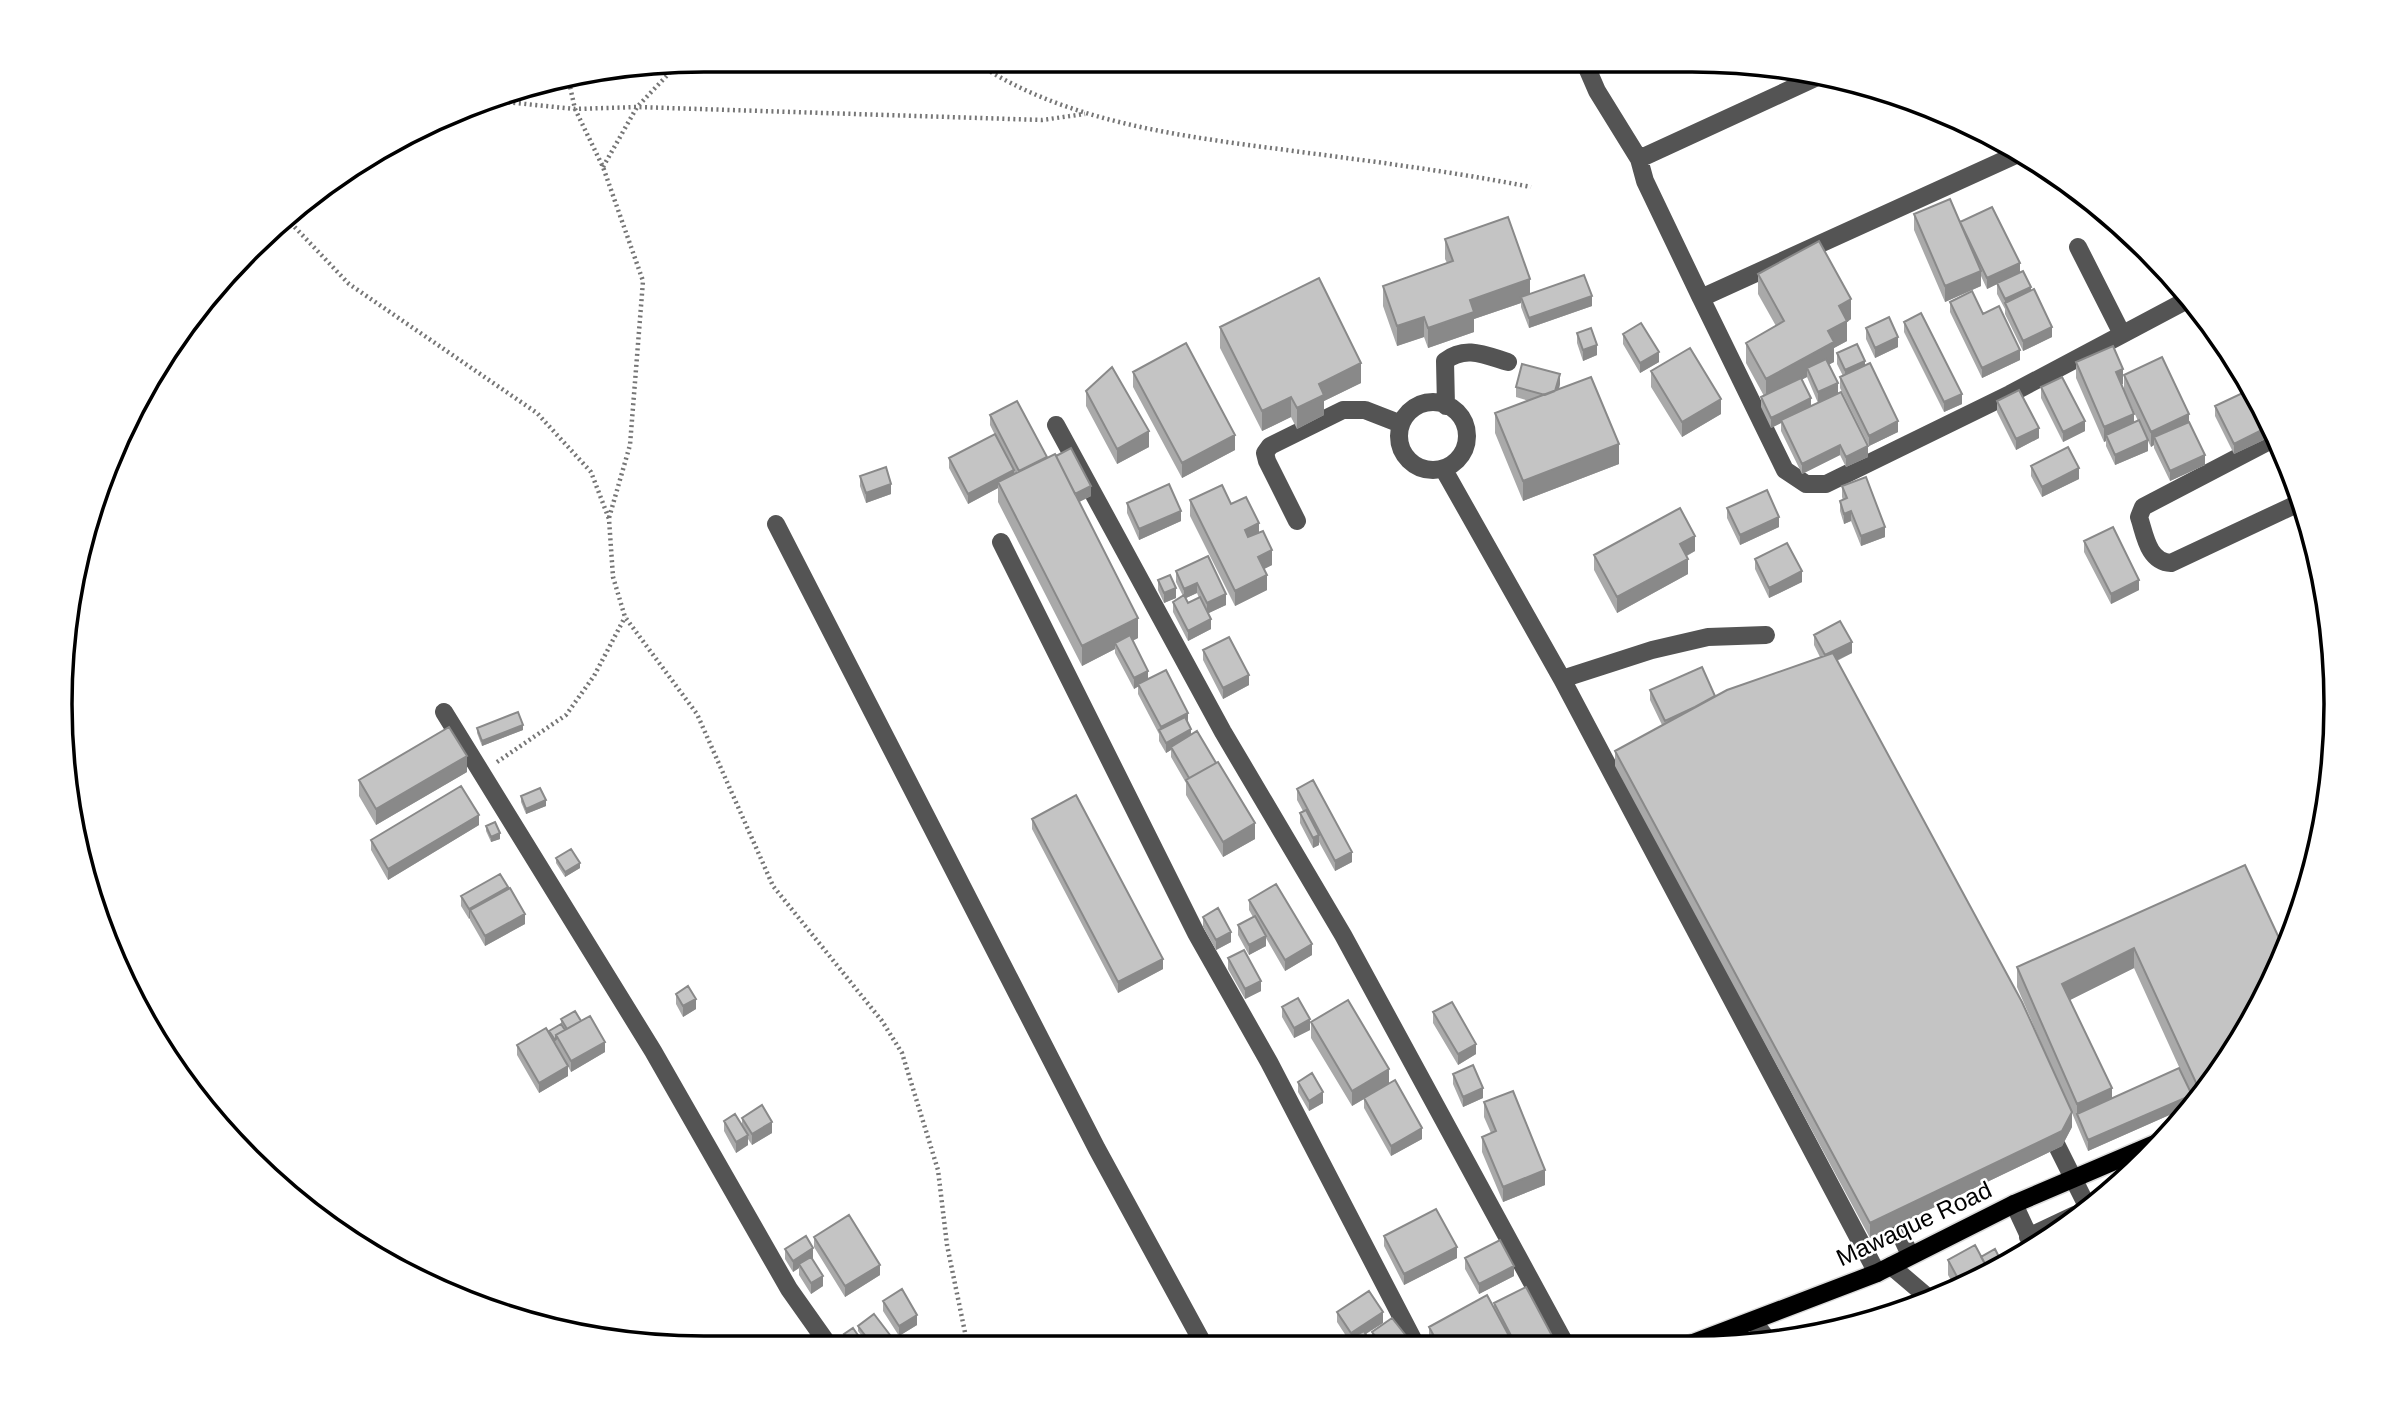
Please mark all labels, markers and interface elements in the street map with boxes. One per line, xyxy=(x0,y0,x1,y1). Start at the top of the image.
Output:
street label: Mawaque Road xyxy=(1832,1176,1996,1271)

